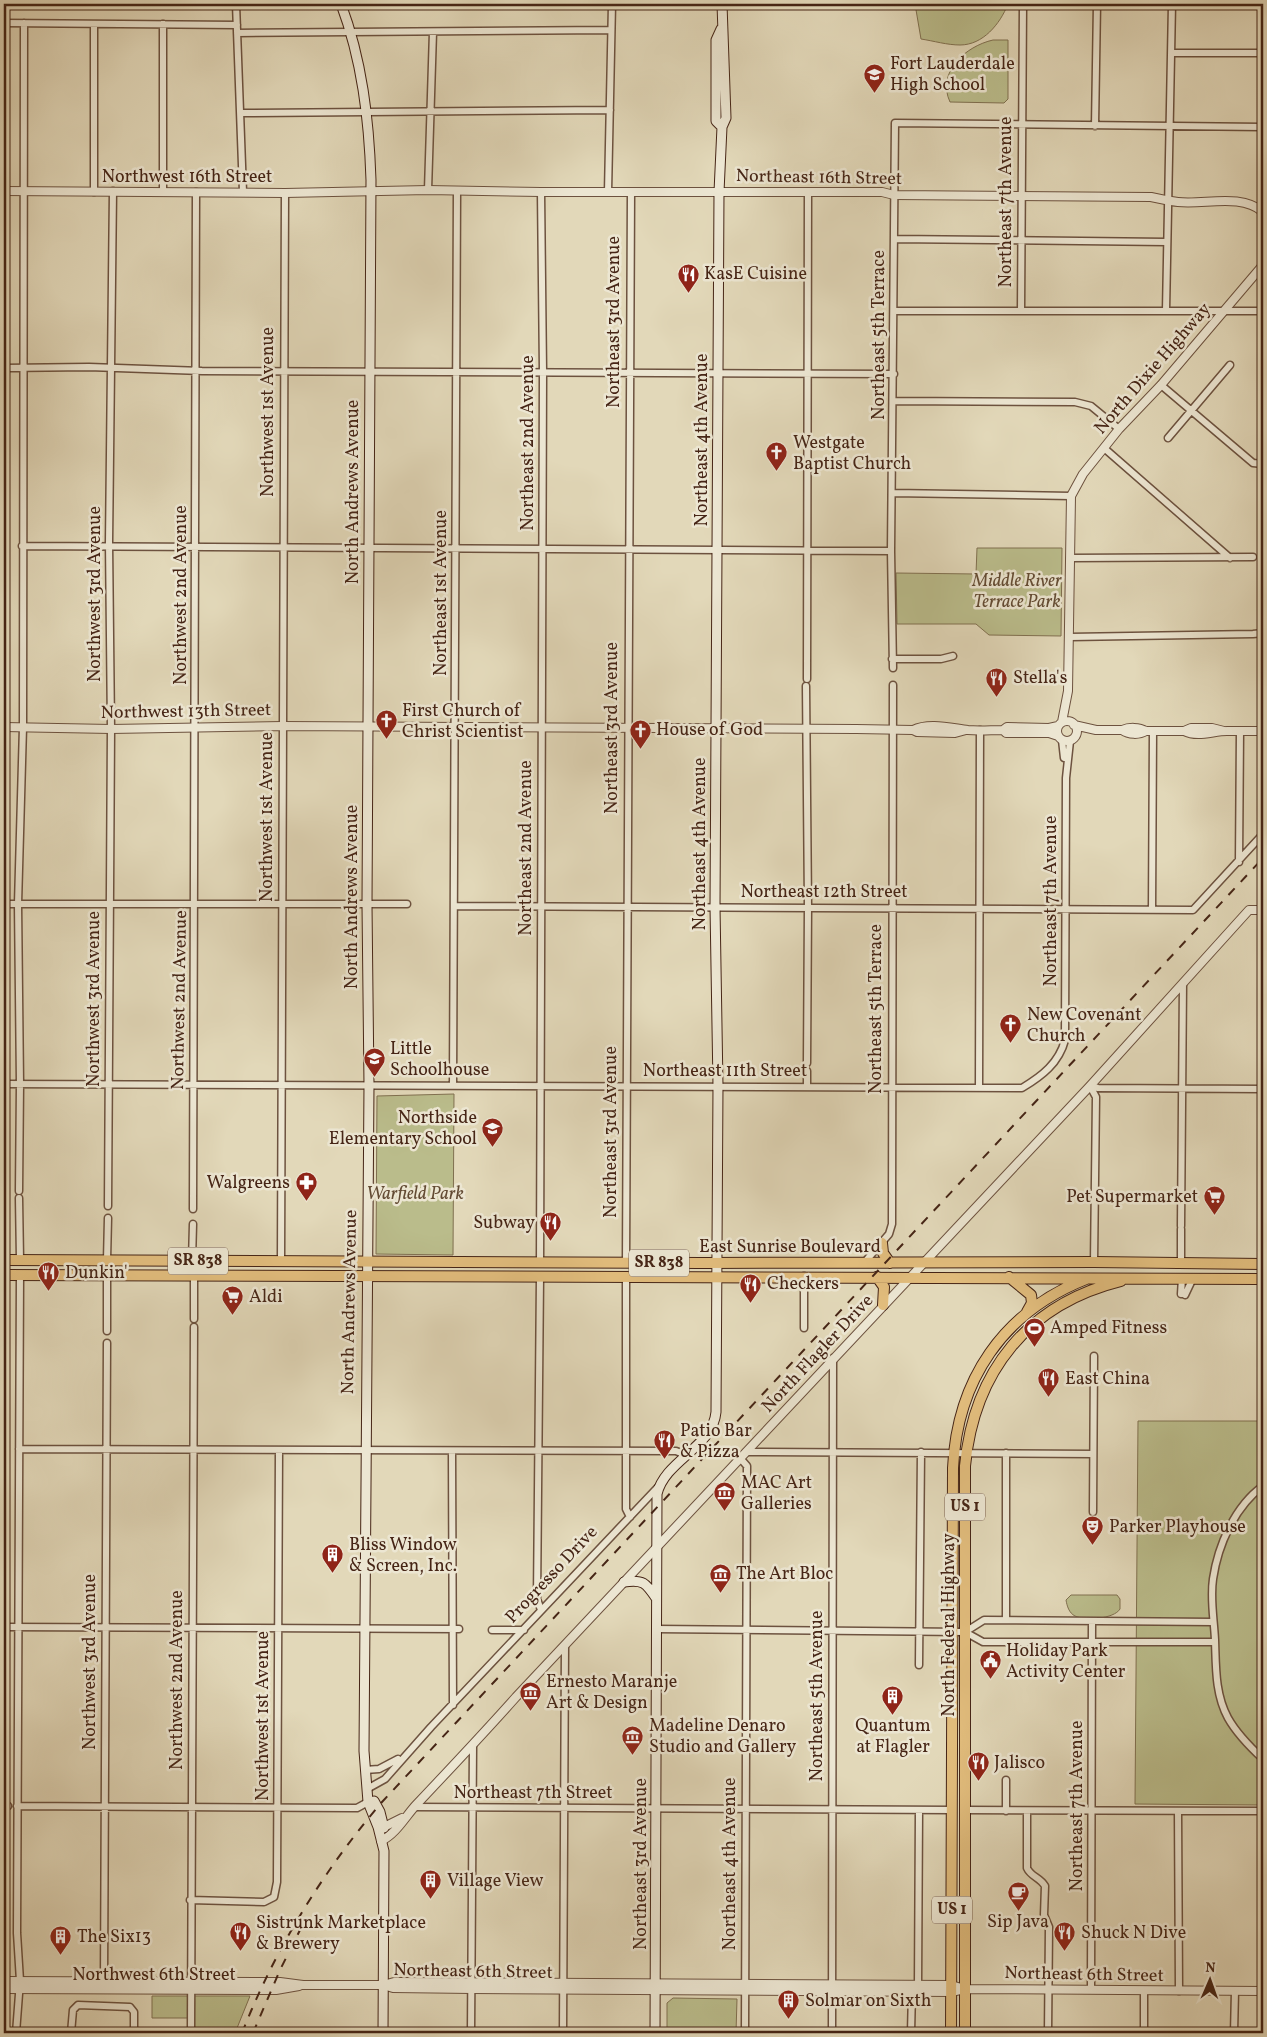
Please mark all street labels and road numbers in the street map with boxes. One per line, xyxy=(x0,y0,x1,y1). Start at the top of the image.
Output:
street label: Northeast 7th Avenue xyxy=(994,117,1019,287)
street label: Northeast 16th Street xyxy=(736,164,902,192)
street label: Northwest 16th Street xyxy=(102,165,272,190)
street label: Northeast 3rd Avenue xyxy=(602,236,627,408)
street label: Northeast 5th Terrace xyxy=(867,250,892,420)
street label: North Dixie Highway xyxy=(1089,298,1217,440)
street label: Northwest 1st Avenue xyxy=(256,327,281,497)
street label: Northeast 4th Avenue xyxy=(690,354,715,526)
street label: Northeast 2nd Avenue xyxy=(516,355,541,531)
street label: North Andrews Avenue xyxy=(341,400,366,584)
street label: Northwest 2nd Avenue xyxy=(169,505,194,685)
street label: Northwest 3rd Avenue xyxy=(83,506,108,682)
street label: Northeast 1st Avenue xyxy=(429,510,454,676)
street label: Northeast 3rd Avenue xyxy=(600,642,625,814)
street label: Northwest 13th Street xyxy=(100,698,272,726)
street label: Northwest 1st Avenue xyxy=(255,732,280,902)
street label: Northeast 4th Avenue xyxy=(688,758,713,930)
street label: Northeast 2nd Avenue xyxy=(514,760,539,936)
street label: North Andrews Avenue xyxy=(340,805,365,989)
street label: Northeast 7th Avenue xyxy=(1039,816,1064,986)
street label: Northeast 12th Street xyxy=(740,880,908,905)
street label: Northwest 2nd Avenue xyxy=(166,910,194,1090)
street label: Northwest 3rd Avenue xyxy=(82,911,107,1087)
street label: Northeast 5th Terrace xyxy=(864,924,889,1094)
street label: Northeast 3rd Avenue xyxy=(599,1046,624,1218)
street label: Northeast 11th Street xyxy=(643,1059,807,1084)
street label: North Andrews Avenue xyxy=(336,1209,364,1395)
street label: East Sunrise Boulevard xyxy=(699,1235,881,1260)
road number: SR 838 xyxy=(168,1248,228,1274)
road number: SR 838 xyxy=(629,1250,689,1276)
street label: North Flagler Drive xyxy=(756,1289,880,1419)
road number: US 1 xyxy=(945,1494,985,1520)
street label: Progresso Drive xyxy=(500,1521,604,1629)
street label: North Federal Highway xyxy=(937,1533,962,1717)
street label: Northwest 3rd Avenue xyxy=(78,1574,103,1750)
street label: Northwest 2nd Avenue xyxy=(165,1590,190,1770)
street label: Northeast 5th Avenue xyxy=(805,1611,830,1781)
street label: Northwest 1st Avenue xyxy=(251,1631,276,1801)
street label: Northeast 7th Avenue xyxy=(1065,1721,1090,1891)
street label: Northeast 3rd Avenue xyxy=(629,1778,654,1950)
street label: Northeast 4th Avenue xyxy=(718,1778,743,1950)
street label: Northeast 7th Street xyxy=(453,1781,613,1806)
road number: US 1 xyxy=(932,1896,972,1924)
street label: Northeast 6th Street xyxy=(393,1958,553,1986)
street label: Northeast 6th Street xyxy=(1004,1961,1164,1989)
street label: Northwest 6th Street xyxy=(72,1963,236,1988)

